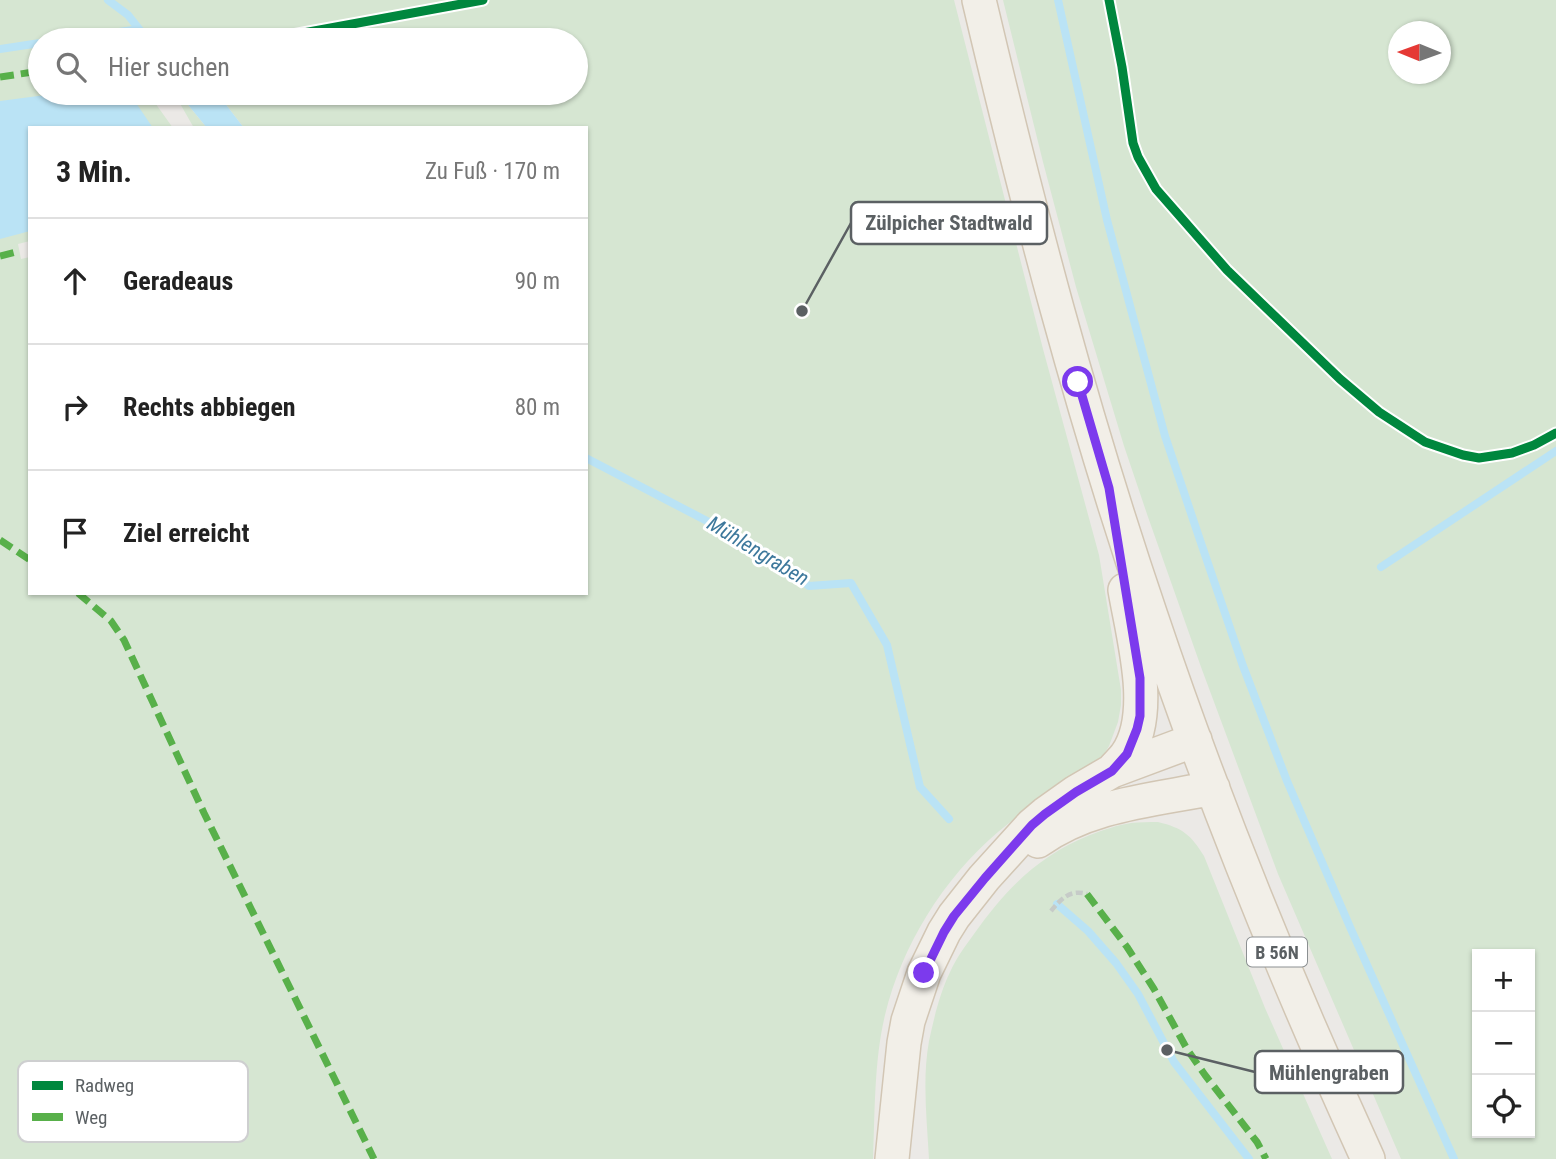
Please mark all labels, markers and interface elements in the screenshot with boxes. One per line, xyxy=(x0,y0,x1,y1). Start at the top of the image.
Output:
north arrow xyxy=(1388,21,1451,84)
search box xyxy=(28,28,588,105)
icon: search xyxy=(52,48,90,86)
text: Hier suchen xyxy=(108,52,230,82)
text: 3 Min. xyxy=(56,154,132,189)
text: Zu Fuß · 170 m xyxy=(425,158,560,185)
callout: Zülpicher Stadtwald xyxy=(851,202,1047,244)
text: Zülpicher Stadtwald xyxy=(865,211,1033,235)
icon: ahead xyxy=(56,262,94,300)
text: Geradeaus xyxy=(123,266,233,296)
text: 90 m xyxy=(515,268,560,295)
route start xyxy=(1062,366,1093,397)
icon: right xyxy=(56,388,94,426)
text: Rechts abbiegen xyxy=(123,392,296,422)
text: 80 m xyxy=(515,394,560,421)
water label: Mühlengraben xyxy=(703,511,813,591)
icon: arrive xyxy=(56,514,94,552)
text: Ziel erreicht xyxy=(123,518,249,548)
road number: B 56N xyxy=(1247,937,1307,967)
map controls xyxy=(1472,949,1535,1138)
button: + xyxy=(1472,949,1535,1012)
route end xyxy=(908,957,939,988)
button: − xyxy=(1472,1012,1535,1075)
callout: Mühlengraben xyxy=(1255,1051,1403,1093)
legend xyxy=(18,1061,248,1142)
text: Mühlengraben xyxy=(1269,1061,1389,1085)
text: Radweg xyxy=(75,1074,134,1097)
button: locate xyxy=(1472,1075,1535,1138)
text: Weg xyxy=(75,1106,107,1129)

